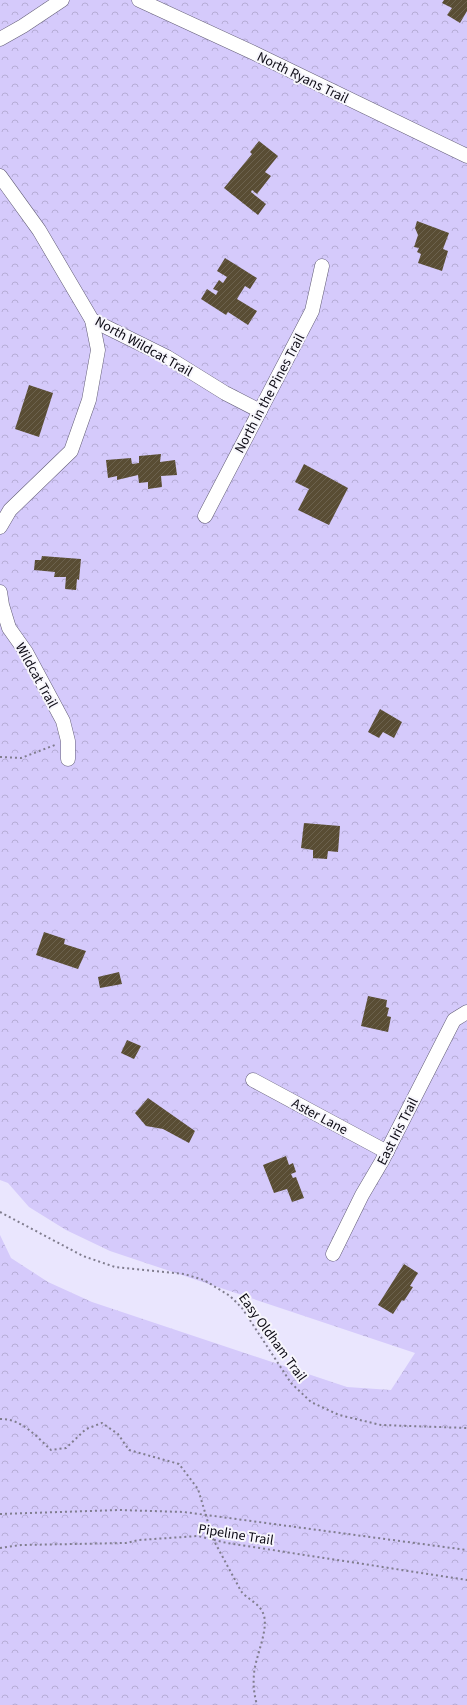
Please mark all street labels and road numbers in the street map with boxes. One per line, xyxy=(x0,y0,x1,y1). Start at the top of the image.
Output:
street label: North Ryans Trail xyxy=(253,47,352,109)
street label: North Wildcat Trail xyxy=(91,312,196,382)
street label: North in the Pines Trail xyxy=(230,330,310,457)
street label: Wildcat Trail xyxy=(10,639,63,712)
street label: Aster Lane xyxy=(288,1094,351,1140)
street label: East Iris Trail xyxy=(372,1094,424,1169)
street label: Easy Oldham Trail xyxy=(233,1289,311,1386)
street label: Pipeline Trail xyxy=(197,1519,275,1551)

